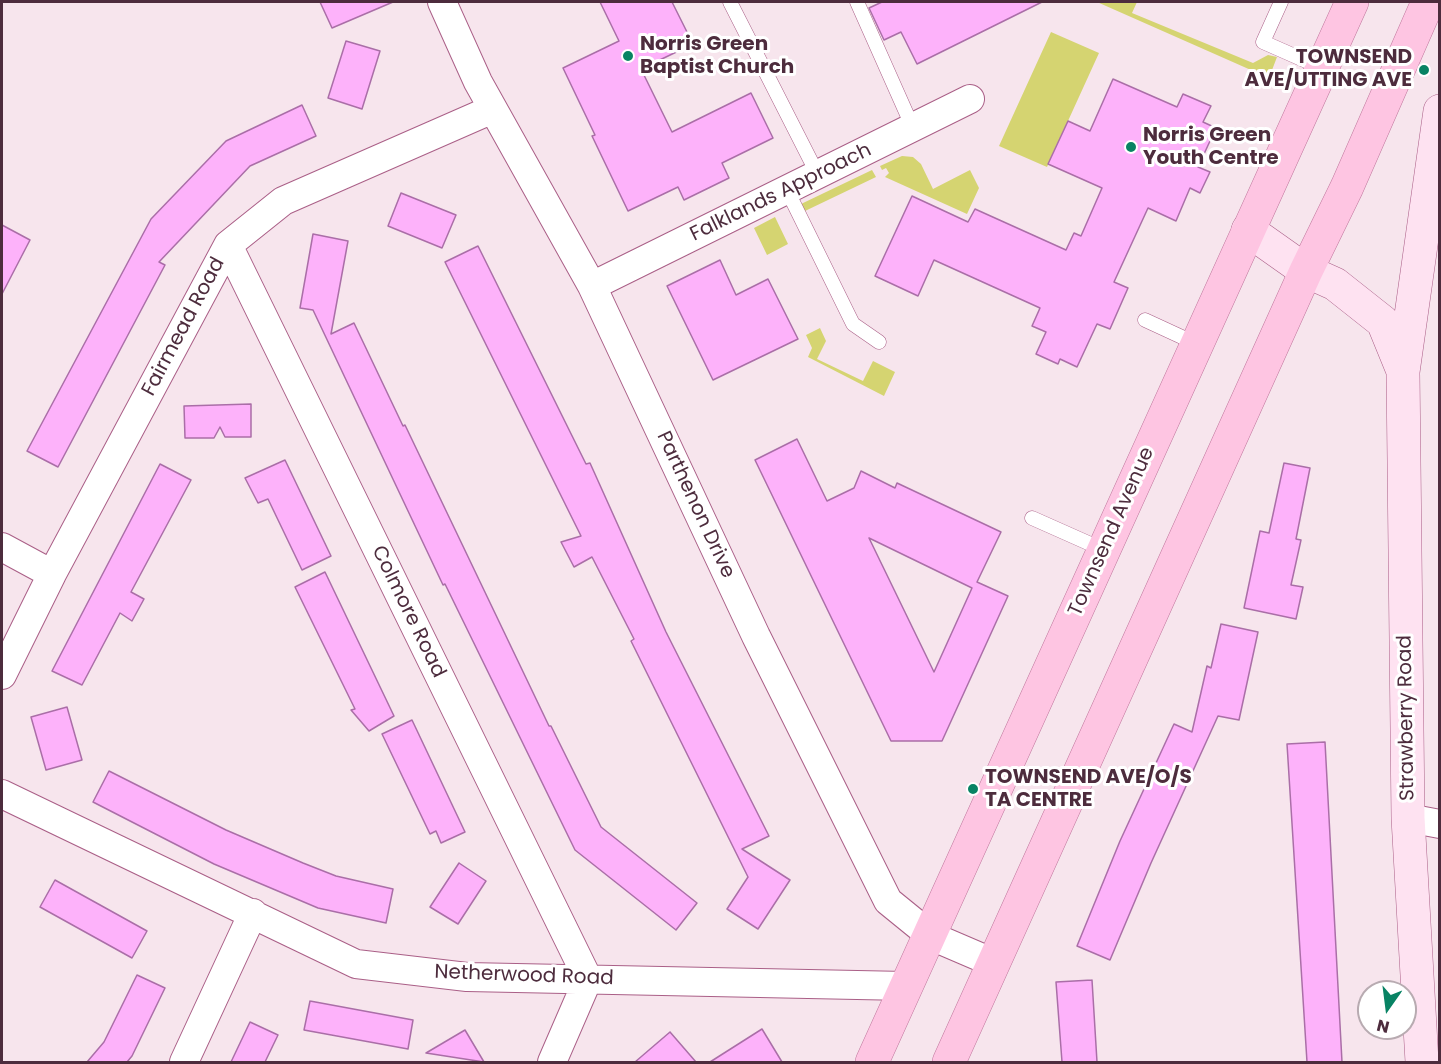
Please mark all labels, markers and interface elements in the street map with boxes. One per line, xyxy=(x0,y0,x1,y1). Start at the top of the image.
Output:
place label: Norris Green Baptist Church xyxy=(640,33,794,80)
place label: TOWNSEND AVE/UTTING AVE xyxy=(1244,46,1412,93)
marker: Norris Green Baptist Church xyxy=(621,49,635,63)
marker: TOWNSEND AVE/UTTING AVE xyxy=(1417,63,1431,77)
place label: Norris Green Youth Centre xyxy=(1143,124,1279,171)
street label: Falklands Approach xyxy=(686,139,876,247)
marker: Norris Green Youth Centre xyxy=(1124,140,1138,154)
street label: Fairmead Road xyxy=(137,254,231,400)
street label: Parthenon Drive xyxy=(651,428,739,582)
street label: Townsend Avenue xyxy=(1064,444,1160,620)
street label: Colmore Road xyxy=(366,542,450,682)
street label: Strawberry Road xyxy=(1394,635,1420,801)
place label: TOWNSEND AVE/O/S TA CENTRE xyxy=(985,766,1192,813)
marker: TOWNSEND AVE/O/S TA CENTRE xyxy=(966,782,980,796)
street label: Netherwood Road xyxy=(434,961,614,991)
north arrow xyxy=(1357,980,1417,1040)
text: N xyxy=(1374,1013,1392,1039)

